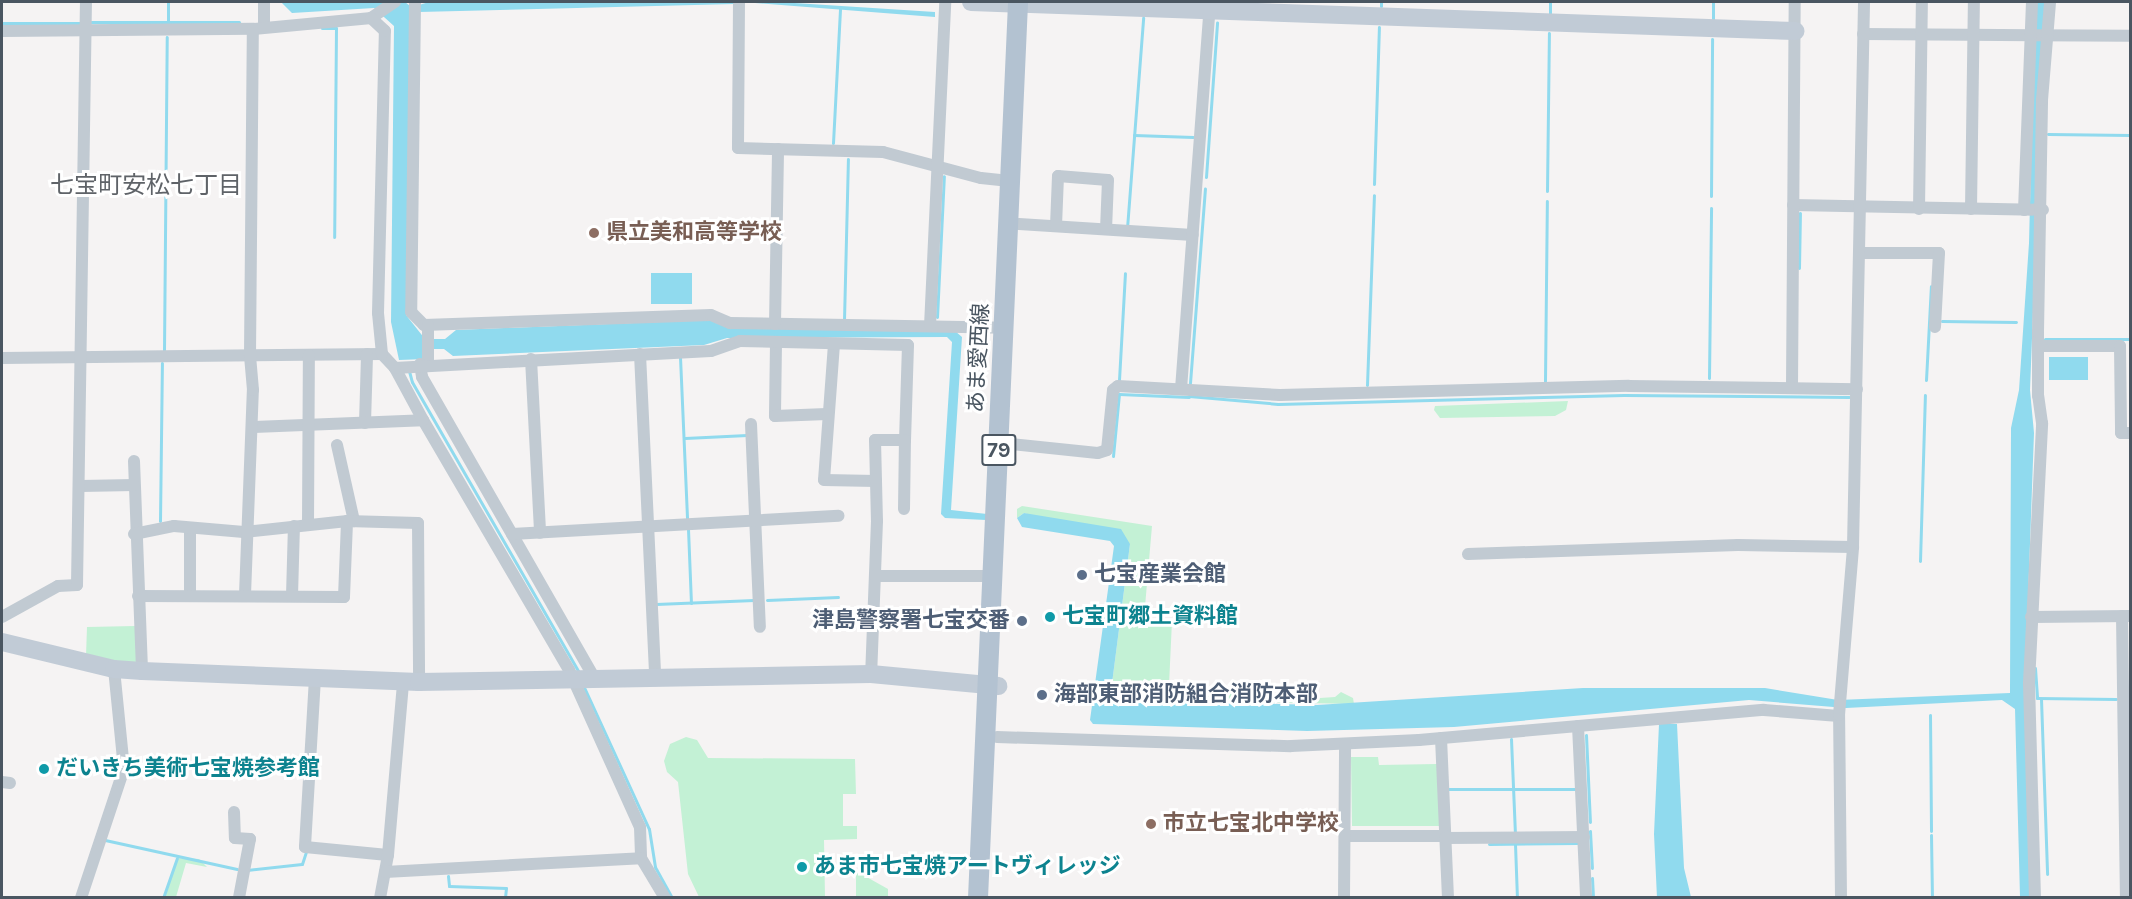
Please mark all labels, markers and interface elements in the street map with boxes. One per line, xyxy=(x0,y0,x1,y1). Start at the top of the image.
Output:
district label: 七宝町安松七丁目 xyxy=(50,172,242,200)
place label: 県立美和高等学校 xyxy=(606,220,782,246)
marker: 県立美和高等学校 xyxy=(587,226,601,240)
street label: あま愛西線 xyxy=(963,302,995,414)
road number: 79 xyxy=(981,432,1017,468)
place label: 七宝産業会館 xyxy=(1094,562,1226,588)
marker: 七宝産業会館 xyxy=(1075,568,1089,582)
place label: 七宝町郷土資料館 xyxy=(1062,604,1238,630)
place label: 津島警察署七宝交番 xyxy=(812,608,1010,634)
marker: 七宝町郷土資料館 xyxy=(1043,610,1057,624)
marker: 津島警察署七宝交番 xyxy=(1015,614,1029,628)
place label: 海部東部消防組合消防本部 xyxy=(1054,682,1318,708)
marker: 海部東部消防組合消防本部 xyxy=(1035,688,1049,702)
place label: だいきち美術七宝焼参考館 xyxy=(56,756,320,782)
marker: だいきち美術七宝焼参考館 xyxy=(37,762,51,776)
place label: 市立七宝北中学校 xyxy=(1163,811,1339,837)
marker: 市立七宝北中学校 xyxy=(1144,817,1158,831)
place label: あま市七宝焼アートヴィレッジ xyxy=(814,854,1121,880)
marker: あま市七宝焼アートヴィレッジ xyxy=(795,860,809,874)

